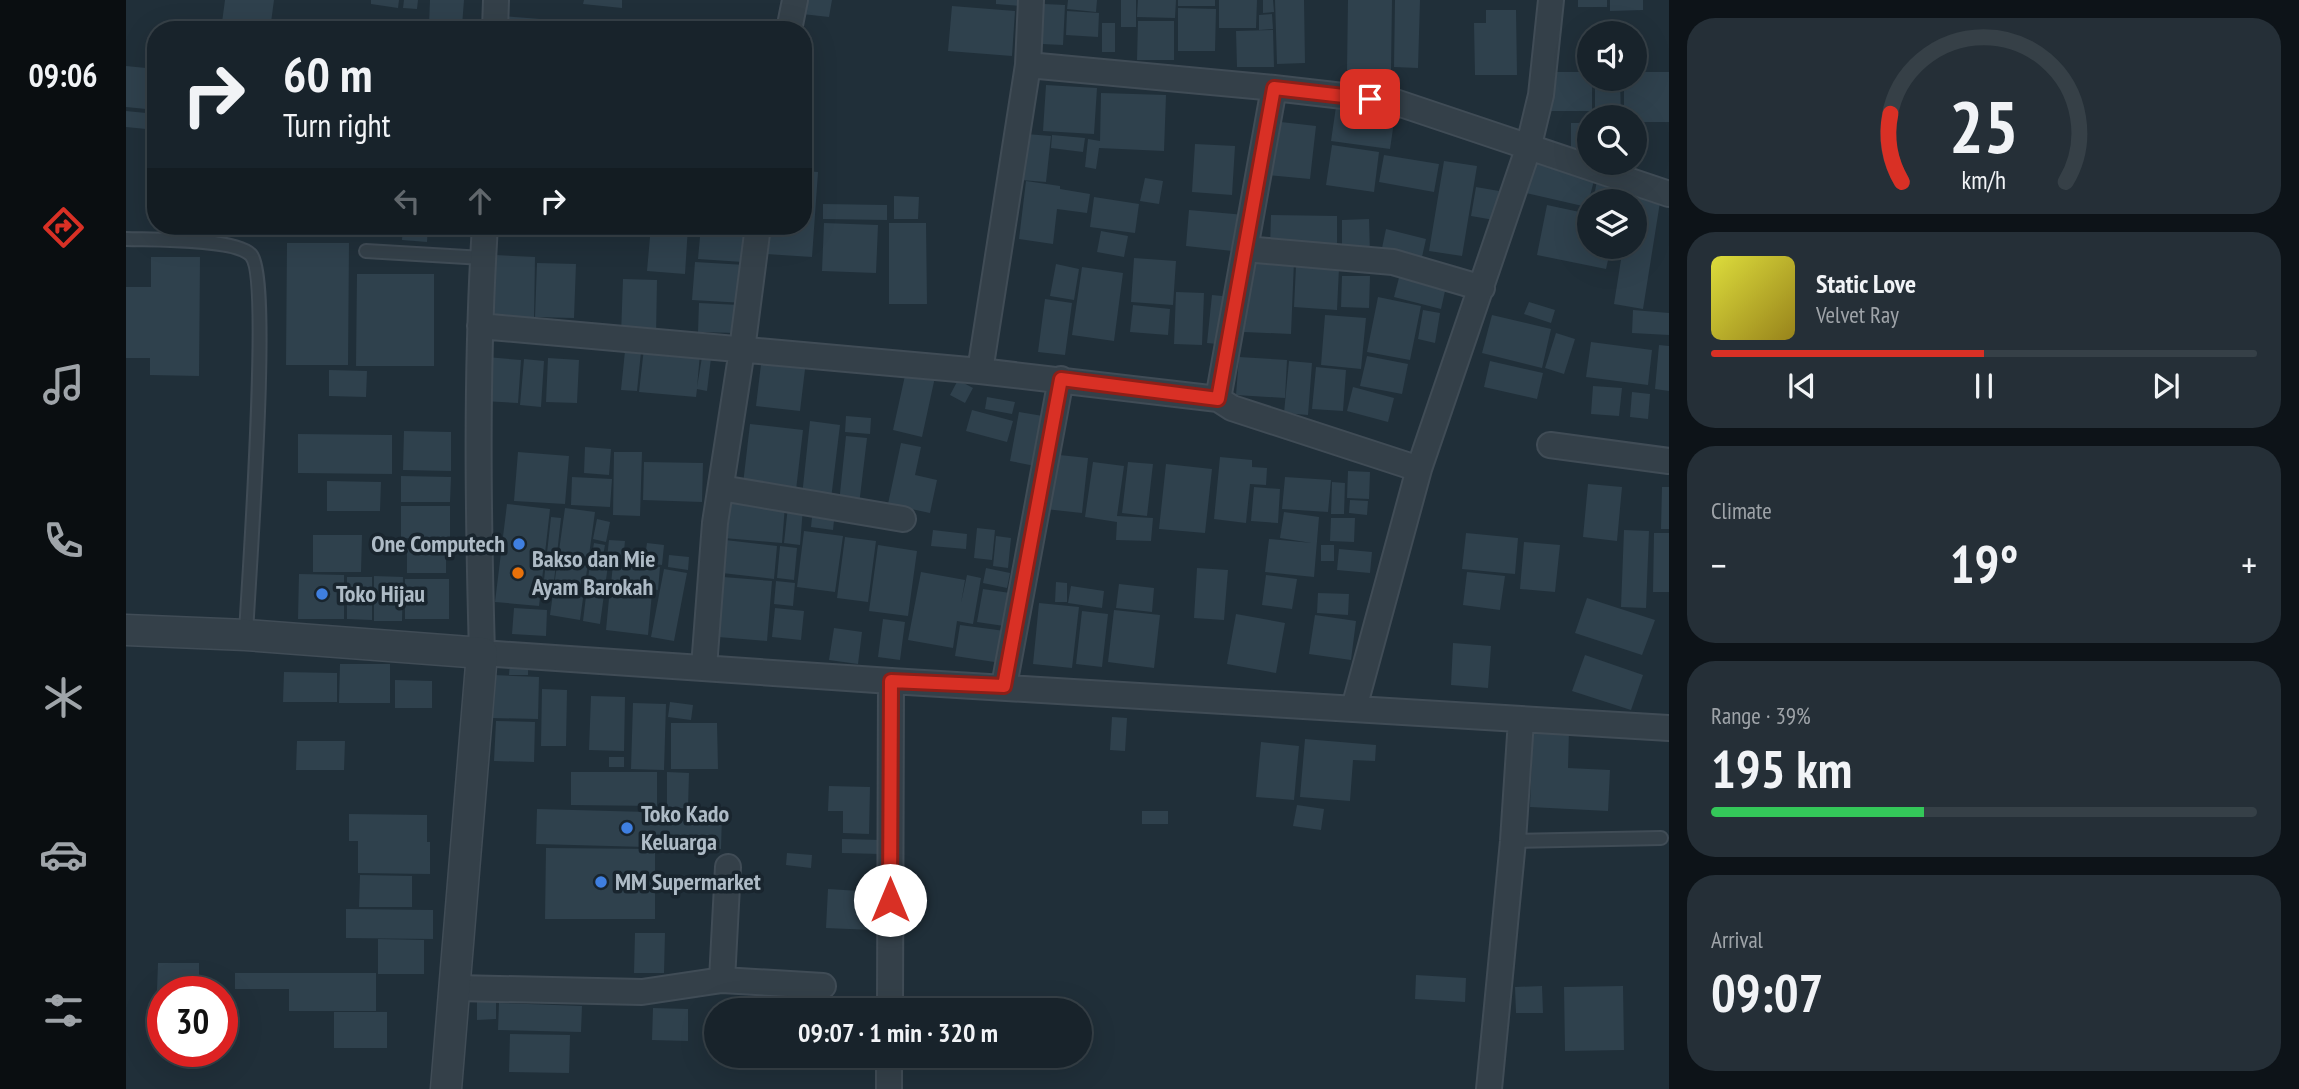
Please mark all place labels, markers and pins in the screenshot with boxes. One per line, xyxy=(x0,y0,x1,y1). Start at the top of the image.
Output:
pin xyxy=(1340,69,1400,129)
place label: One Computech xyxy=(371,528,505,559)
marker: One Computech xyxy=(511,536,527,552)
place label: Bakso dan Mie Ayam Barokah xyxy=(531,543,655,602)
marker: Bakso dan Mie Ayam Barokah xyxy=(510,565,526,581)
place label: Toko Hijau xyxy=(336,578,425,609)
marker: Toko Hijau xyxy=(314,586,330,602)
place label: Toko Kado Keluarga xyxy=(641,798,729,857)
marker: Toko Kado Keluarga xyxy=(619,820,635,836)
place label: MM Supermarket xyxy=(615,866,761,897)
marker: MM Supermarket xyxy=(593,874,609,890)

